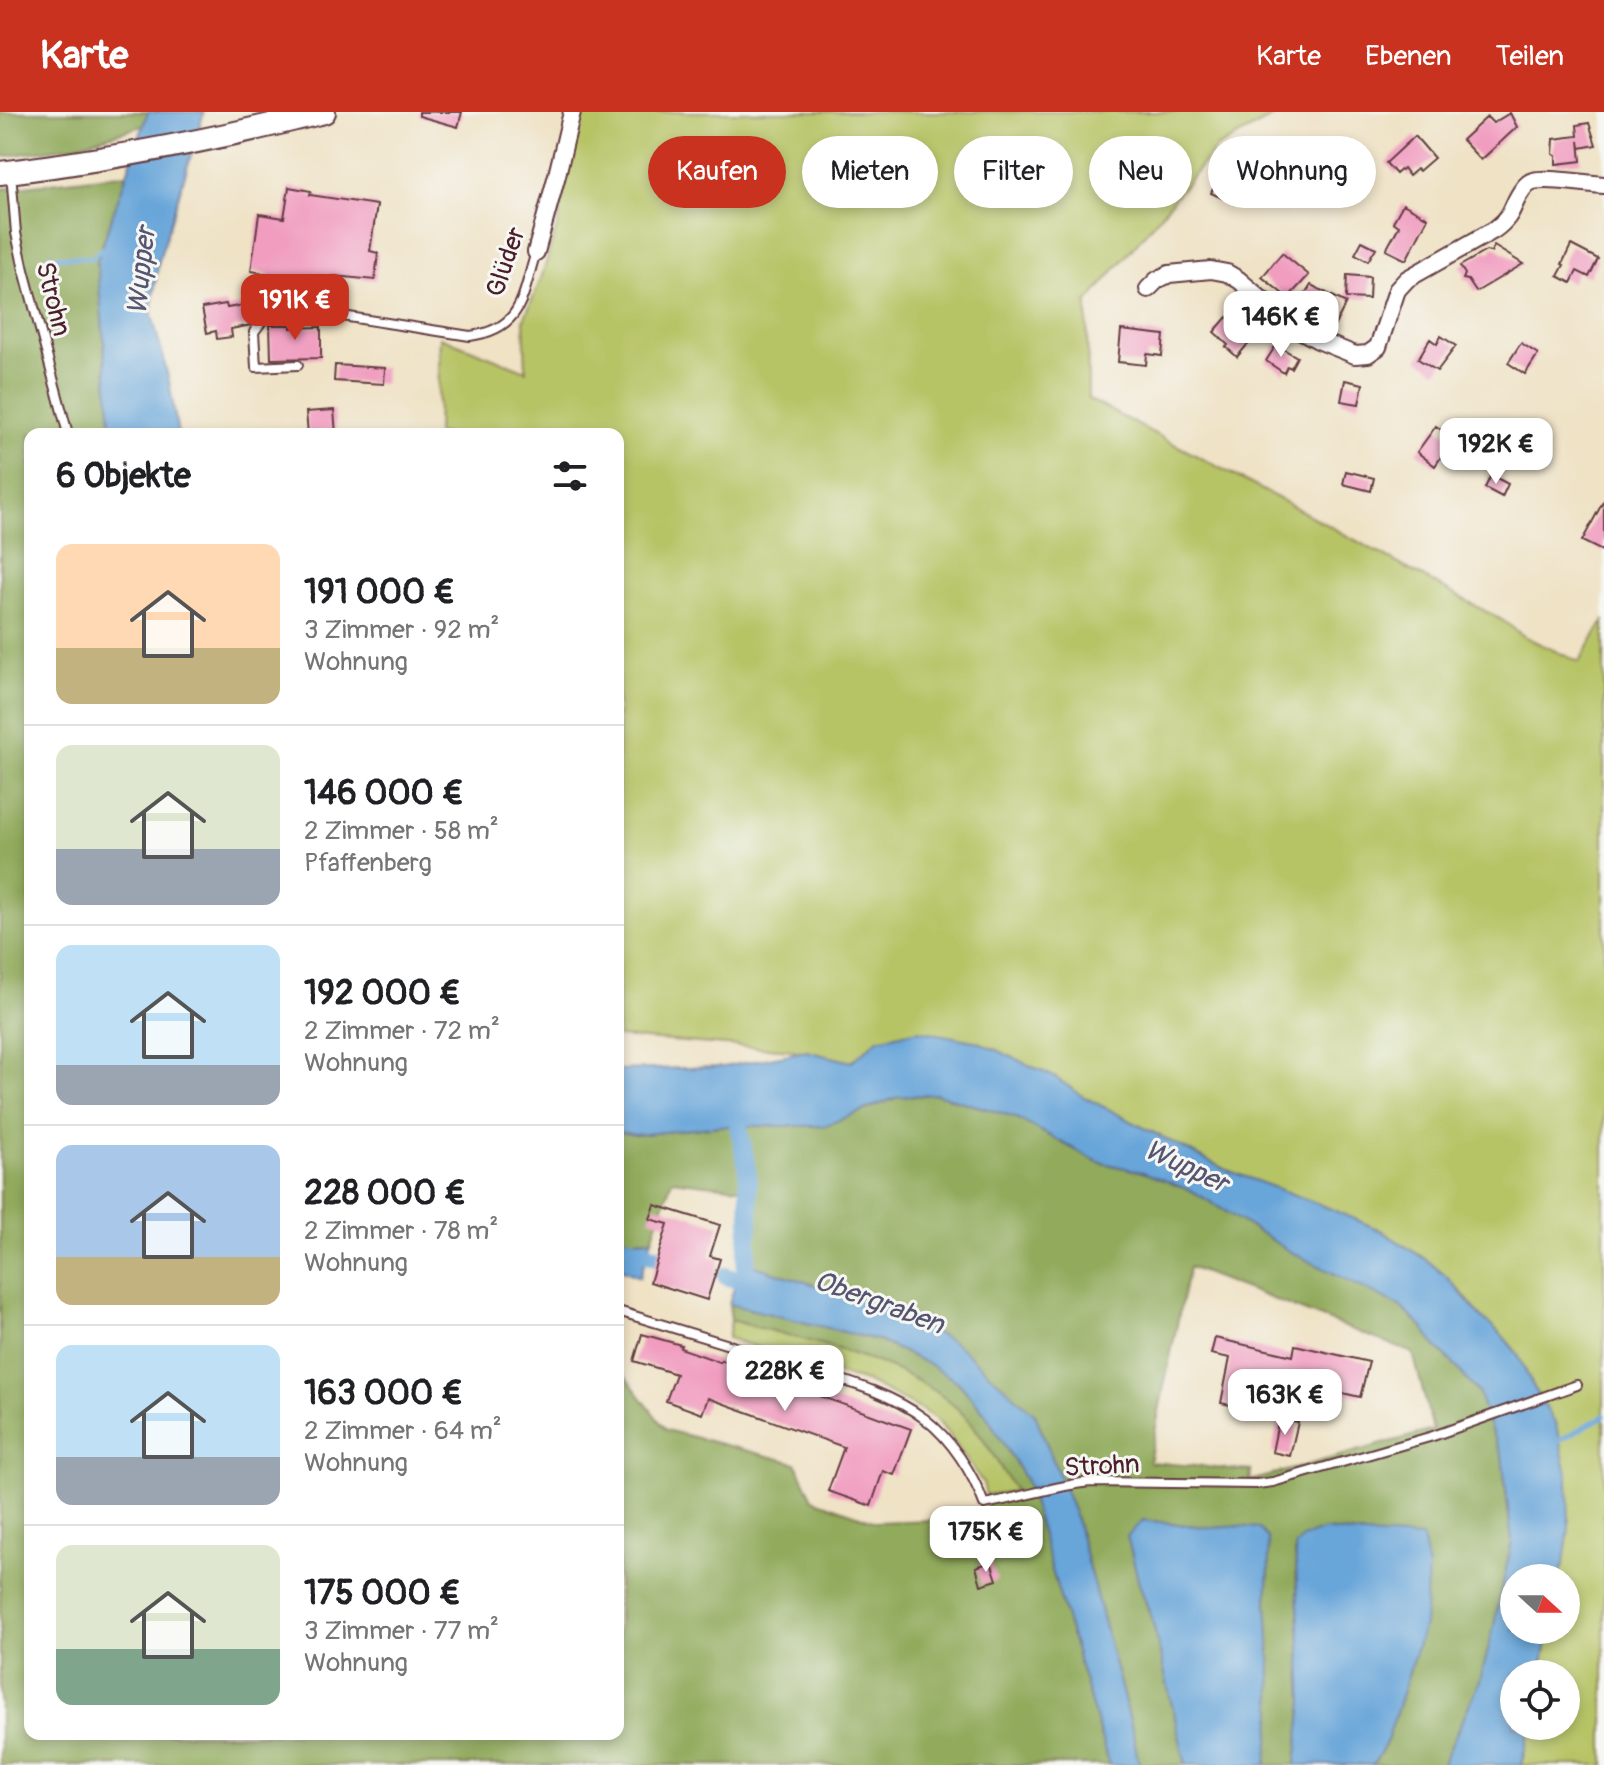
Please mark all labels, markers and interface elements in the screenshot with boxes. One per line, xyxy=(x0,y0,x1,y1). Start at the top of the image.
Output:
text: Karte xyxy=(40,32,128,80)
text: Karte xyxy=(1256,39,1321,74)
text: Ebenen xyxy=(1365,39,1452,74)
text: Teilen xyxy=(1496,39,1564,74)
chip: Kaufen xyxy=(648,136,786,208)
chip: Mieten xyxy=(802,136,938,208)
chip: Filter xyxy=(954,136,1073,208)
chip: Neu xyxy=(1089,136,1192,208)
chip: Wohnung xyxy=(1208,136,1376,208)
water label: Wupper xyxy=(120,222,164,317)
street label: Glüder xyxy=(479,222,533,301)
street label: Strohn xyxy=(28,259,78,339)
pin: 191K € xyxy=(230,274,360,342)
text: 191K € xyxy=(259,284,331,316)
pin: 146K € xyxy=(1216,291,1346,359)
text: 146K € xyxy=(1242,301,1320,333)
pin: 192K € xyxy=(1431,418,1561,486)
text: 192K € xyxy=(1458,428,1534,460)
icon: filters xyxy=(548,454,592,498)
text: 6 Objekte xyxy=(56,455,191,498)
text: 191 000 € xyxy=(304,571,455,614)
icon: home xyxy=(120,576,216,672)
text: 3 Zimmer · 92 m² xyxy=(304,614,499,646)
text: Wohnung xyxy=(304,646,408,678)
text: 146 000 € xyxy=(304,772,464,815)
icon: home xyxy=(120,777,216,873)
text: 2 Zimmer · 58 m² xyxy=(304,815,499,847)
text: Pfaffenberg xyxy=(304,847,432,879)
text: 192 000 € xyxy=(304,972,461,1015)
icon: home xyxy=(120,977,216,1073)
text: 2 Zimmer · 72 m² xyxy=(304,1015,500,1047)
text: Wohnung xyxy=(304,1047,408,1079)
water label: Wupper xyxy=(1139,1132,1236,1203)
text: 228 000 € xyxy=(304,1172,466,1215)
icon: home xyxy=(120,1177,216,1273)
text: 2 Zimmer · 78 m² xyxy=(304,1215,498,1247)
text: Wohnung xyxy=(304,1247,408,1279)
water label: Obergraben xyxy=(809,1263,950,1343)
pin: 228K € xyxy=(720,1345,850,1413)
text: 228K € xyxy=(745,1355,825,1387)
pin: 163K € xyxy=(1220,1369,1350,1437)
text: 163 000 € xyxy=(304,1372,463,1415)
icon: home xyxy=(120,1377,216,1473)
text: 163K € xyxy=(1246,1379,1324,1411)
text: 2 Zimmer · 64 m² xyxy=(304,1415,502,1447)
text: Wohnung xyxy=(304,1447,408,1479)
street label: Strohn xyxy=(1064,1448,1140,1484)
pin: 175K € xyxy=(921,1506,1051,1574)
text: 175K € xyxy=(948,1516,1024,1548)
north arrow xyxy=(1500,1564,1580,1644)
map controls xyxy=(1500,1564,1580,1740)
text: 175 000 € xyxy=(304,1572,461,1615)
icon: home xyxy=(120,1577,216,1673)
text: 3 Zimmer · 77 m² xyxy=(304,1615,499,1647)
text: Wohnung xyxy=(304,1647,408,1679)
button: locate xyxy=(1500,1660,1580,1740)

